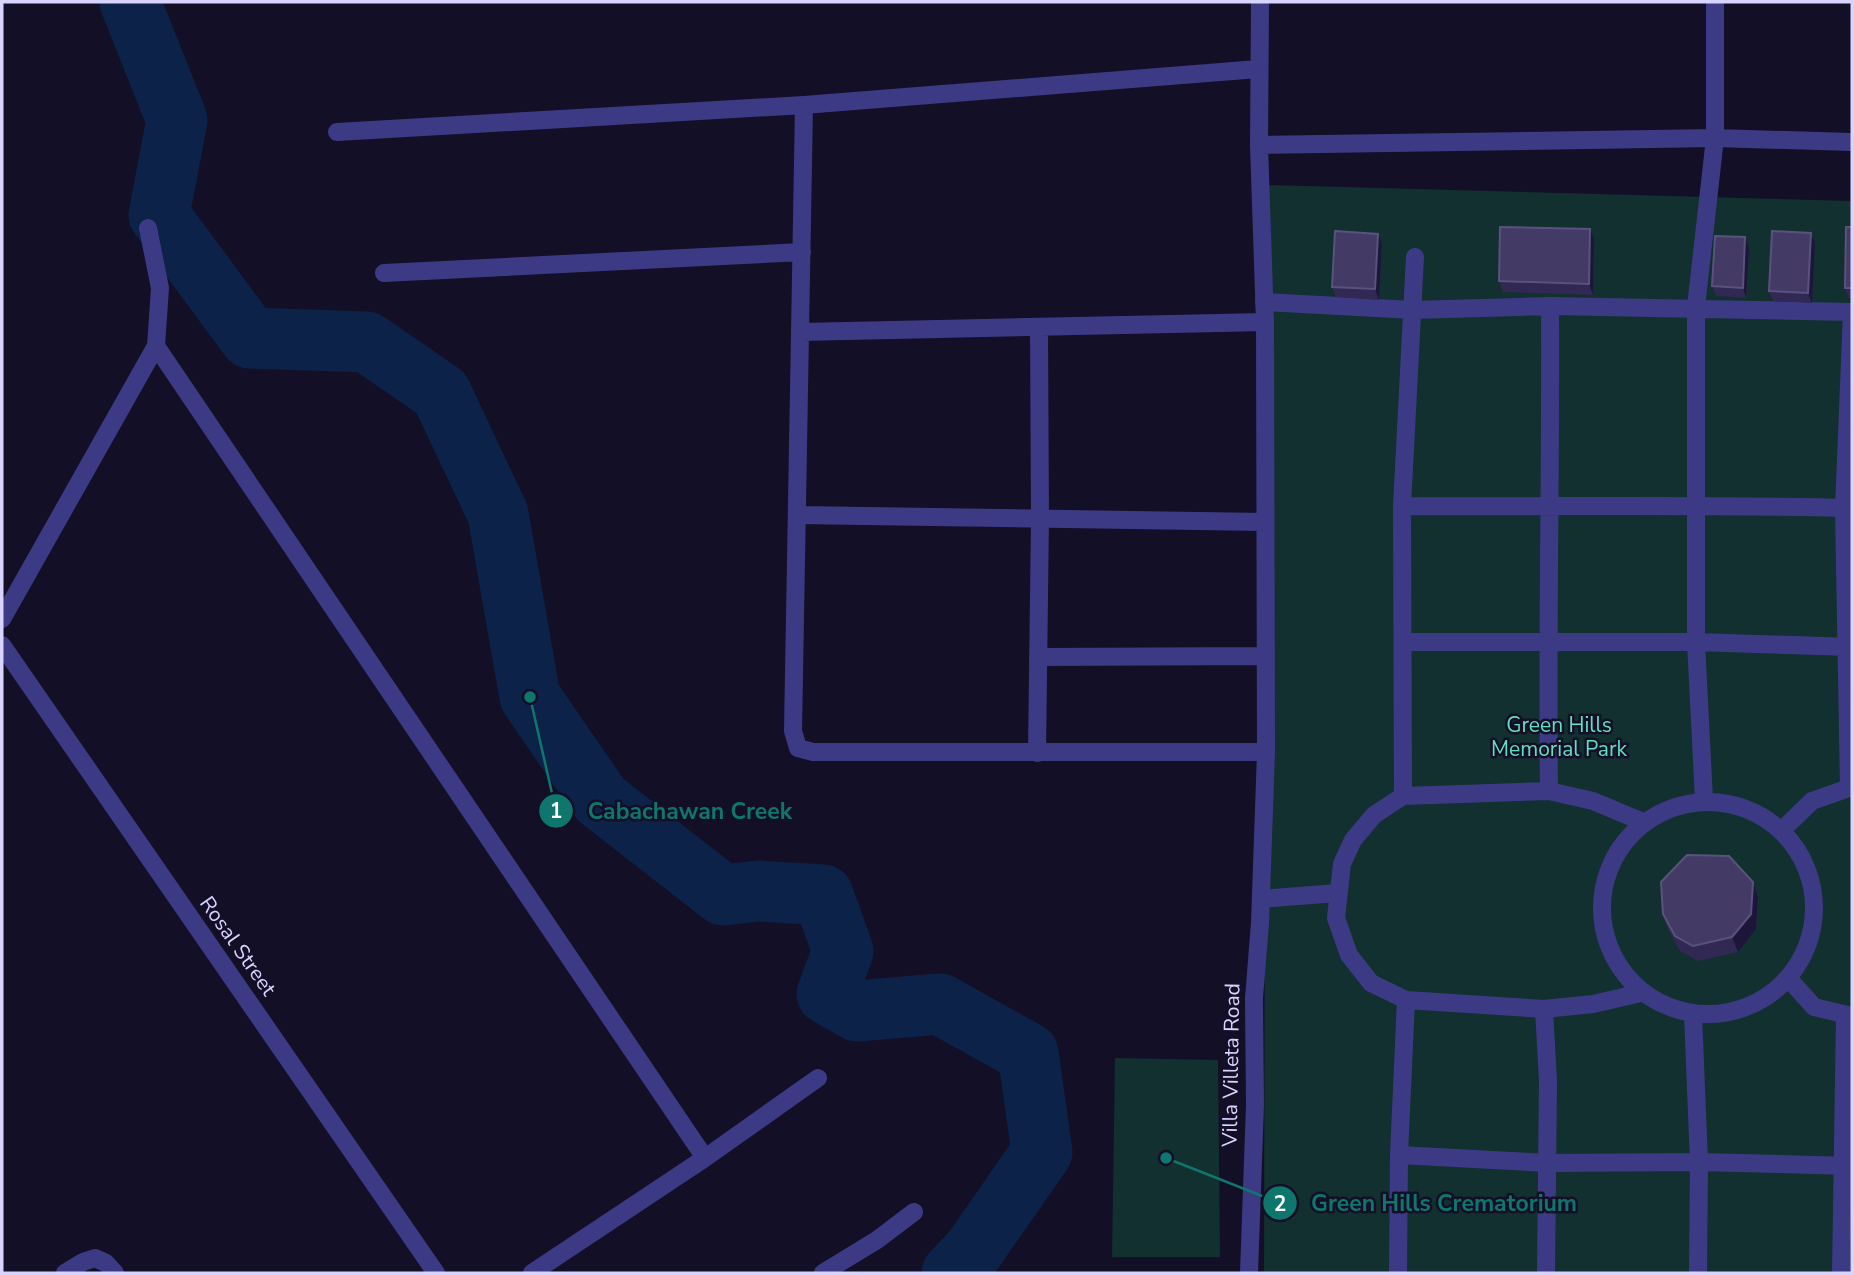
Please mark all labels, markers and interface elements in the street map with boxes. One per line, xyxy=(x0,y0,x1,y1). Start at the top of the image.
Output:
park label: Green Hills Memorial Park xyxy=(1491,711,1627,763)
callout: Cabachawan Creek xyxy=(539,789,806,833)
text: Cabachawan Creek xyxy=(588,796,793,827)
text: 1 xyxy=(550,797,562,825)
street label: Rosal Street xyxy=(193,891,283,1002)
street label: Villa Villeta Road xyxy=(1216,983,1246,1148)
callout: Green Hills Crematorium xyxy=(1262,1181,1591,1225)
text: Green Hills Crematorium xyxy=(1311,1188,1577,1219)
text: 2 xyxy=(1274,1190,1286,1218)

